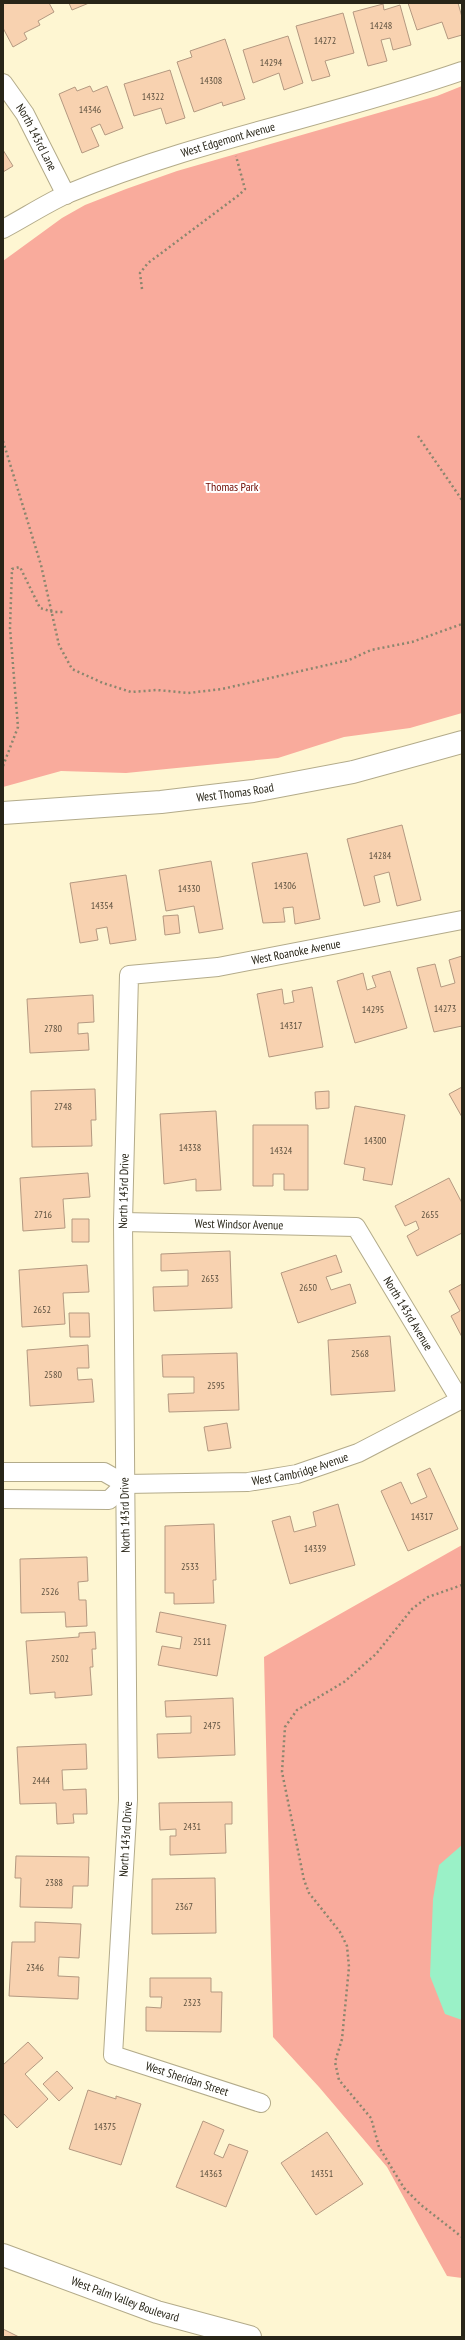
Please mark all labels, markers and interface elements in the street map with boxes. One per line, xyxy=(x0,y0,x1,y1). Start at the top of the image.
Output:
house number: 14248 xyxy=(370,19,392,32)
house number: 14272 xyxy=(314,34,336,47)
house number: 14294 xyxy=(260,56,283,69)
house number: 14308 xyxy=(200,74,222,87)
house number: 14322 xyxy=(142,90,164,103)
street label: North 143rd Lane xyxy=(13,101,60,173)
house number: 14346 xyxy=(79,103,102,116)
street label: West Edgemont Avenue xyxy=(179,119,277,160)
park label: Thomas Park xyxy=(206,479,259,494)
street label: West Thomas Road xyxy=(196,779,275,805)
house number: 14284 xyxy=(369,849,392,862)
house number: 14306 xyxy=(274,879,297,892)
house number: 14330 xyxy=(178,882,201,895)
house number: 14354 xyxy=(91,899,114,912)
street label: West Roanoke Avenue xyxy=(250,936,342,967)
house number: 14273 xyxy=(434,1002,456,1015)
house number: 14295 xyxy=(362,1003,384,1016)
house number: 14317 xyxy=(280,1019,302,1032)
house number: 2780 xyxy=(44,1022,63,1035)
house number: 2748 xyxy=(54,1100,72,1113)
house number: 14300 xyxy=(364,1134,387,1147)
house number: 14338 xyxy=(179,1141,201,1154)
house number: 14324 xyxy=(270,1144,293,1157)
street label: North 143rd Drive xyxy=(115,1153,132,1229)
house number: 2716 xyxy=(34,1208,53,1221)
house number: 2655 xyxy=(421,1208,439,1221)
street label: West Windsor Avenue xyxy=(194,1216,284,1232)
house number: 2653 xyxy=(201,1272,219,1285)
street label: North 143rd Avenue xyxy=(380,1274,436,1353)
house number: 2650 xyxy=(299,1281,318,1294)
house number: 2652 xyxy=(33,1303,51,1316)
house number: 2568 xyxy=(351,1347,369,1360)
house number: 2580 xyxy=(44,1368,63,1381)
house number: 2595 xyxy=(207,1379,225,1392)
street label: West Cambridge Avenue xyxy=(251,1449,350,1488)
street label: North 143rd Drive xyxy=(116,1477,133,1553)
house number: 14317 xyxy=(411,1510,433,1523)
house number: 14339 xyxy=(304,1542,326,1555)
house number: 2533 xyxy=(181,1560,199,1573)
house number: 2526 xyxy=(41,1585,60,1598)
house number: 2511 xyxy=(193,1635,211,1648)
house number: 2502 xyxy=(51,1652,69,1665)
house number: 2475 xyxy=(203,1719,221,1732)
house number: 2444 xyxy=(32,1774,51,1787)
street label: North 143rd Drive xyxy=(116,1801,135,1877)
house number: 2431 xyxy=(183,1820,201,1833)
house number: 2388 xyxy=(45,1876,63,1889)
house number: 2367 xyxy=(175,1900,193,1913)
house number: 2346 xyxy=(26,1961,45,1974)
house number: 2323 xyxy=(183,1996,201,2009)
street label: West Sheridan Street xyxy=(144,2058,231,2099)
house number: 14375 xyxy=(94,2120,116,2133)
house number: 14363 xyxy=(200,2167,222,2180)
house number: 14351 xyxy=(311,2167,333,2180)
street label: West Palm Valley Boulevard xyxy=(69,2273,181,2325)

